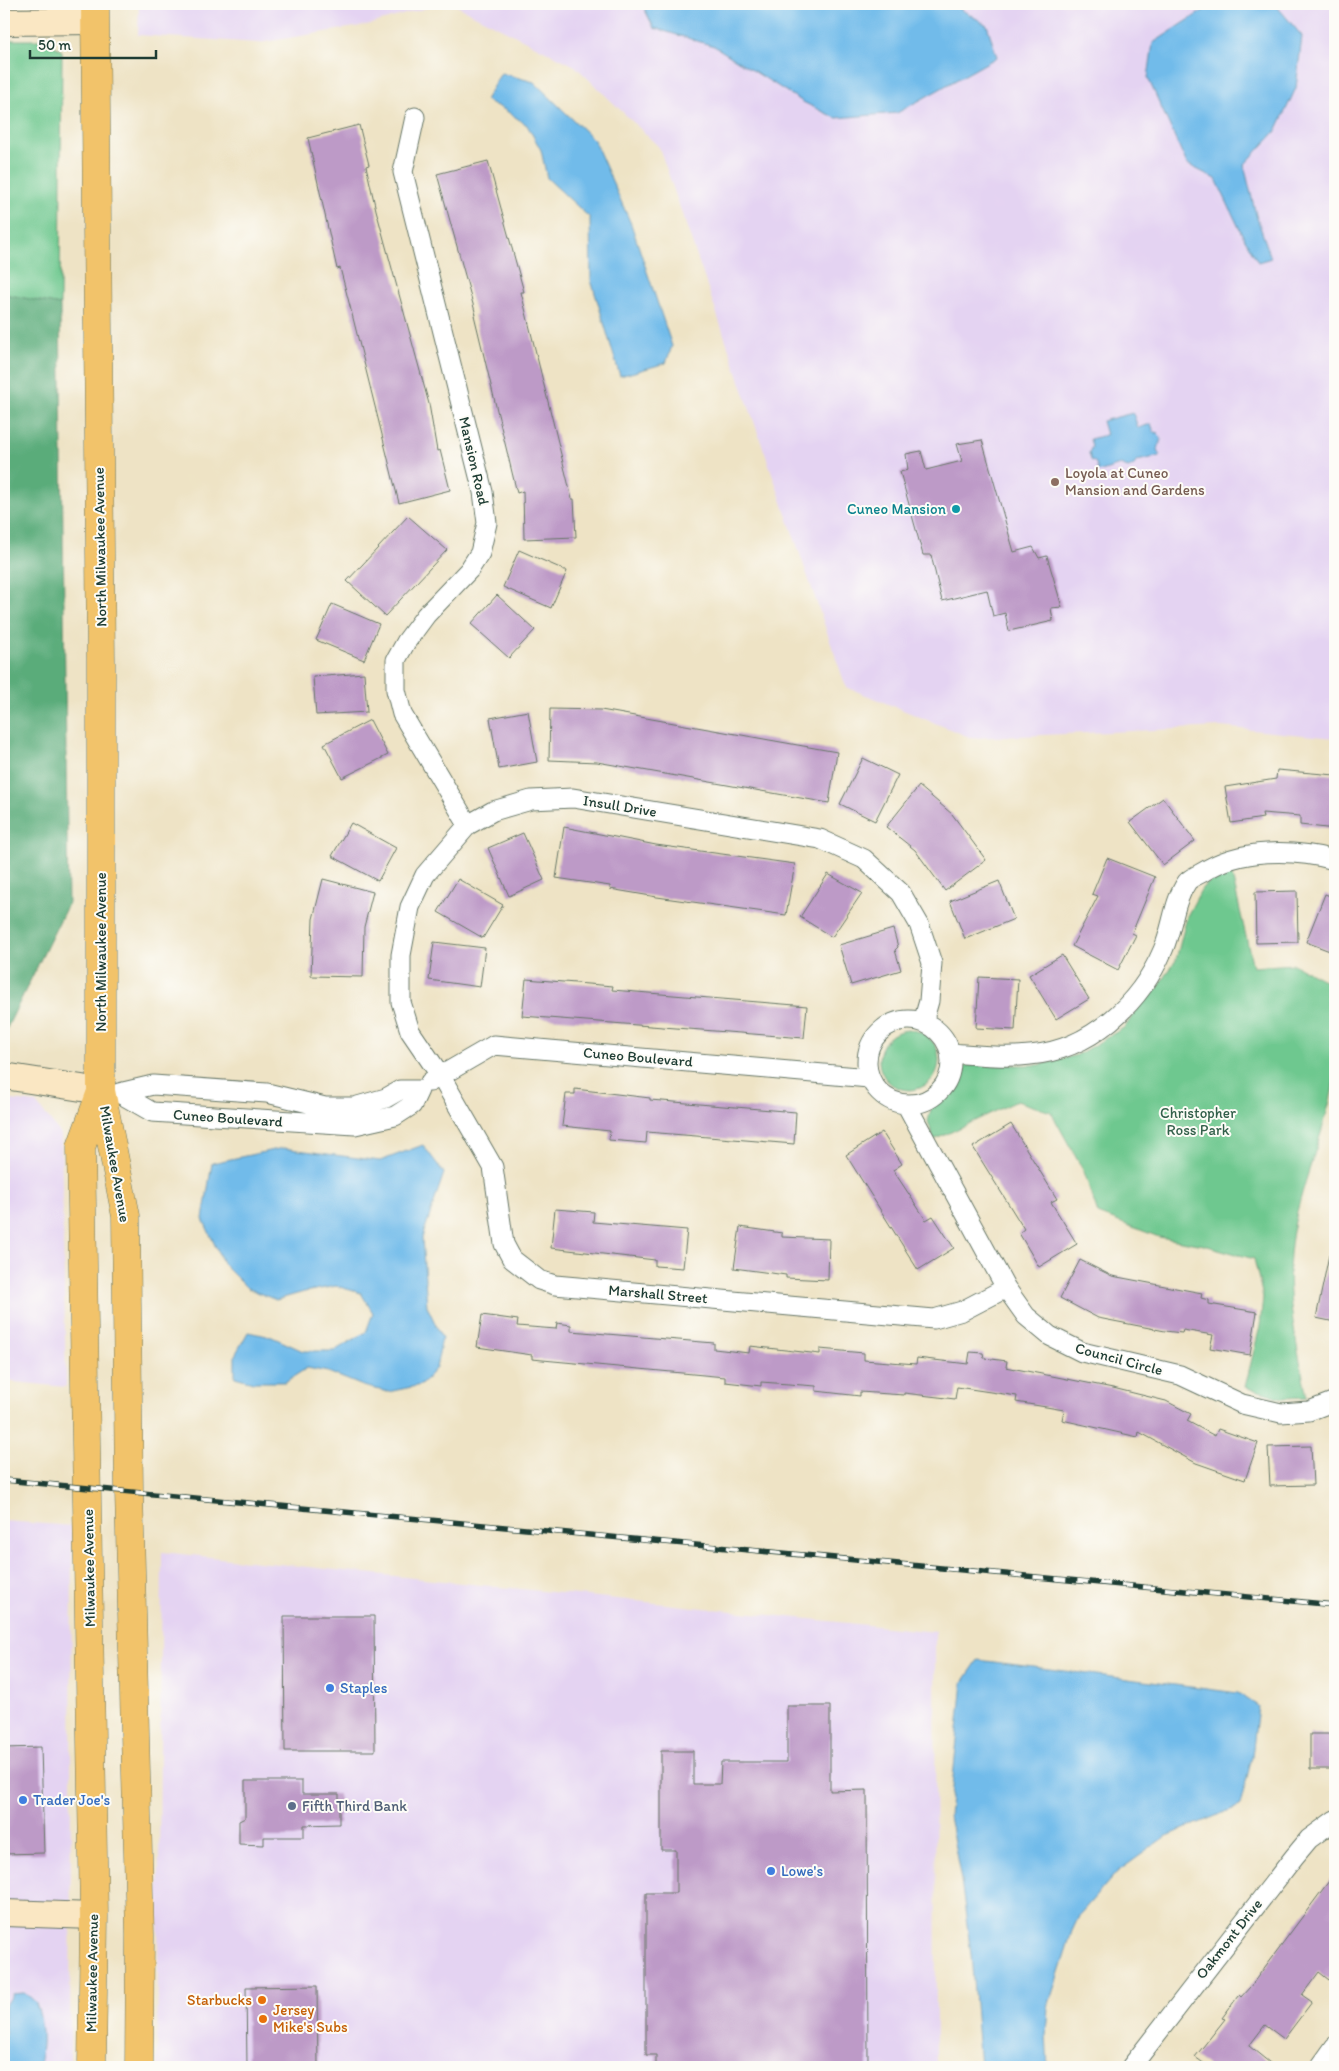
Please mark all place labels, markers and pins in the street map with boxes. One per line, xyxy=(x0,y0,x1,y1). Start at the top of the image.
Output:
place label: Loyola at Cuneo Mansion and Gardens xyxy=(1065,464,1205,499)
marker: Loyola at Cuneo Mansion and Gardens xyxy=(1049,476,1061,488)
place label: Cuneo Mansion xyxy=(847,500,947,518)
marker: Cuneo Mansion xyxy=(950,503,962,515)
place label: Staples xyxy=(340,1679,388,1697)
marker: Staples xyxy=(324,1682,336,1694)
place label: Trader Joe's xyxy=(33,1791,111,1809)
marker: Trader Joe's xyxy=(17,1794,29,1806)
place label: Fifth Third Bank xyxy=(302,1797,407,1815)
marker: Fifth Third Bank xyxy=(286,1800,298,1812)
place label: Lowe's xyxy=(781,1862,823,1880)
marker: Lowe's xyxy=(765,1865,777,1877)
place label: Starbucks xyxy=(187,1991,252,2009)
marker: Starbucks xyxy=(256,1994,268,2006)
place label: Jersey Mike's Subs xyxy=(273,2001,348,2036)
marker: Jersey Mike's Subs xyxy=(257,2013,269,2025)

